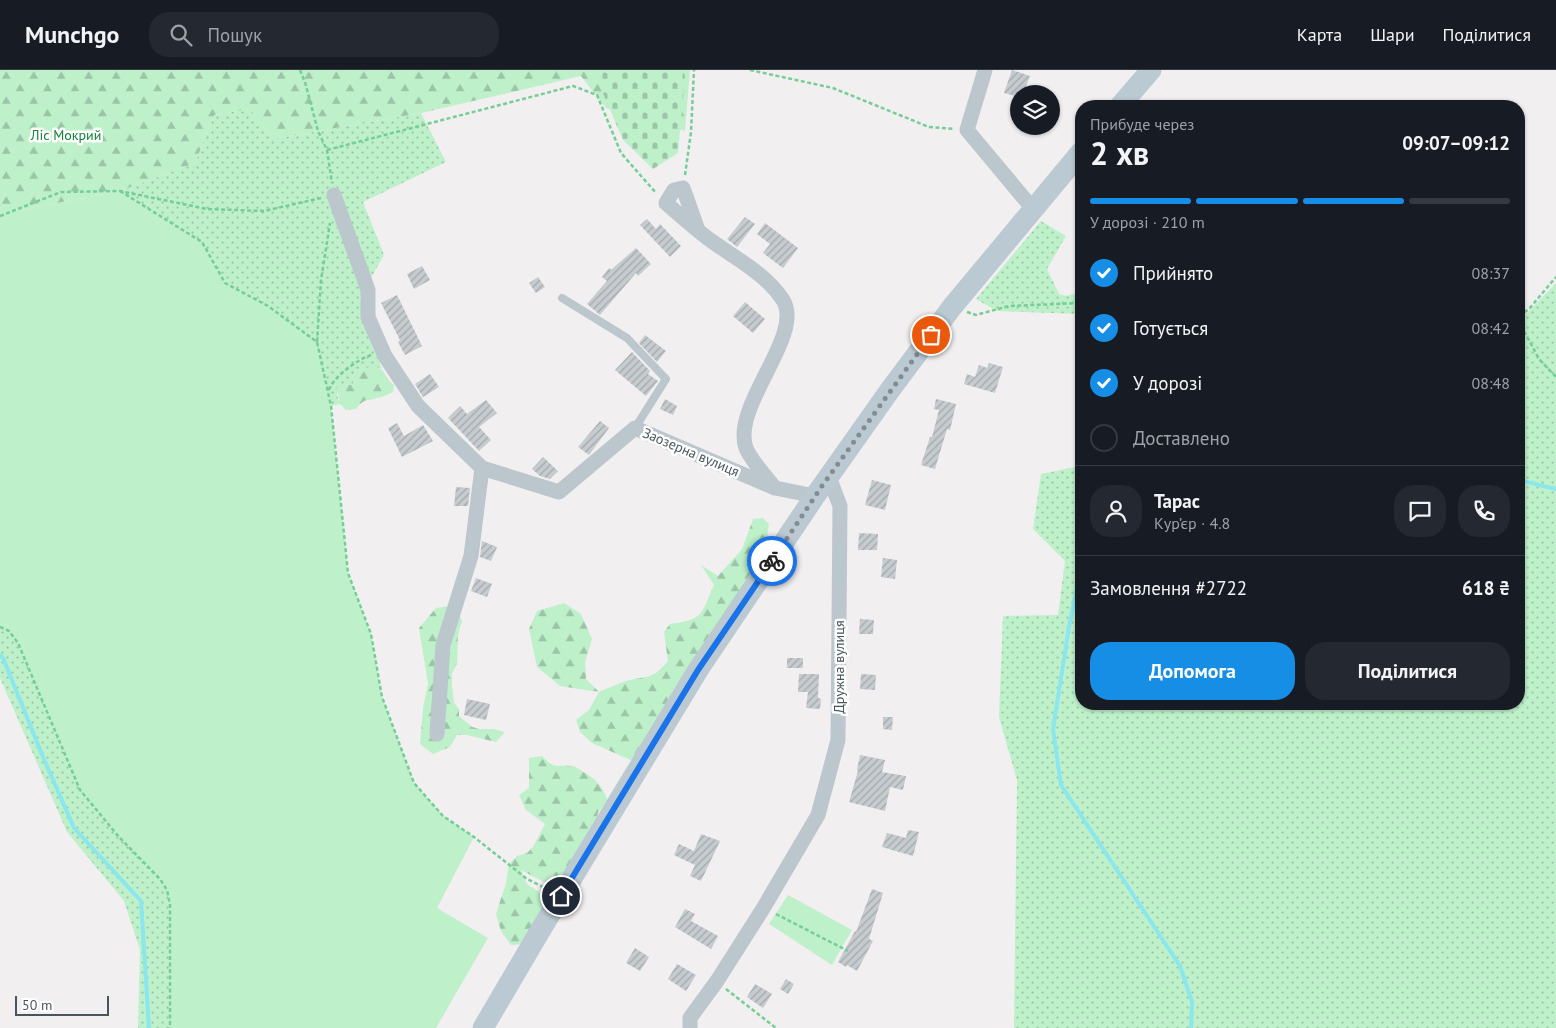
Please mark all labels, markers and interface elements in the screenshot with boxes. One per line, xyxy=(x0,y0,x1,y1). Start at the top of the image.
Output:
search box xyxy=(149,12,499,57)
text: Munchgo xyxy=(25,19,119,50)
icon: search xyxy=(167,21,195,49)
text: Пошук xyxy=(207,23,262,47)
text: Карта xyxy=(1297,23,1342,46)
text: Шари xyxy=(1370,23,1414,46)
text: Поділитися xyxy=(1442,23,1531,46)
map controls xyxy=(1010,85,1060,135)
button: layers xyxy=(1010,85,1060,135)
text: Прибуде через xyxy=(1090,114,1194,134)
park label: Ліс Мокрий xyxy=(30,126,101,144)
text: 09:07–09:12 xyxy=(1402,131,1510,155)
text: 2 хв xyxy=(1090,132,1149,174)
text: У дорозі · 210 m xyxy=(1090,212,1205,232)
icon: check xyxy=(1090,259,1118,287)
text: Прийнято xyxy=(1133,261,1213,285)
text: 08:37 xyxy=(1472,263,1510,283)
pin xyxy=(910,314,952,356)
icon: check xyxy=(1090,314,1118,342)
text: Готується xyxy=(1133,316,1208,340)
text: 08:42 xyxy=(1472,318,1510,338)
icon: bag xyxy=(917,321,945,349)
icon: check xyxy=(1090,369,1118,397)
text: У дорозі xyxy=(1133,371,1202,395)
text: 08:48 xyxy=(1472,373,1510,393)
street label: Заозерна вулиця xyxy=(640,424,742,480)
text: Доставлено xyxy=(1133,426,1230,450)
button: person xyxy=(1090,485,1142,537)
button: chat xyxy=(1394,485,1446,537)
button: phone xyxy=(1458,485,1510,537)
text: Тарас xyxy=(1154,489,1200,513)
text: Кур’єр · 4.8 xyxy=(1154,513,1230,533)
courier xyxy=(747,536,797,586)
icon: bike xyxy=(758,547,786,575)
text: Замовлення #2722 xyxy=(1090,576,1247,600)
text: 618 ₴ xyxy=(1462,576,1510,600)
street label: Дружна вулиця xyxy=(830,620,848,714)
button: Допомога xyxy=(1090,642,1295,700)
button: Поділитися xyxy=(1305,642,1510,700)
pin xyxy=(540,875,582,917)
icon: home xyxy=(547,882,575,910)
scale bar xyxy=(15,993,109,1016)
text: 50 m xyxy=(22,996,52,1014)

